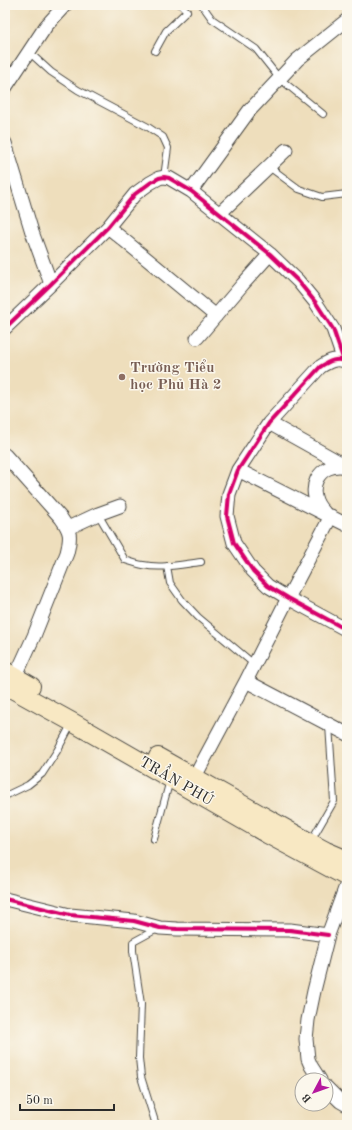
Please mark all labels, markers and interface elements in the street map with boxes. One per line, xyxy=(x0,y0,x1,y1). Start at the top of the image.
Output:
place label: Trường Tiểu học Phủ Hà 2 xyxy=(130,359,221,393)
marker: Trường Tiểu học Phủ Hà 2 xyxy=(117,372,127,382)
street label: TRẦN PHÚ xyxy=(137,750,219,809)
north arrow xyxy=(294,1072,334,1112)
scale bar xyxy=(20,1086,114,1112)
text: B xyxy=(301,1091,314,1104)
text: 50 m xyxy=(26,1094,53,1107)

